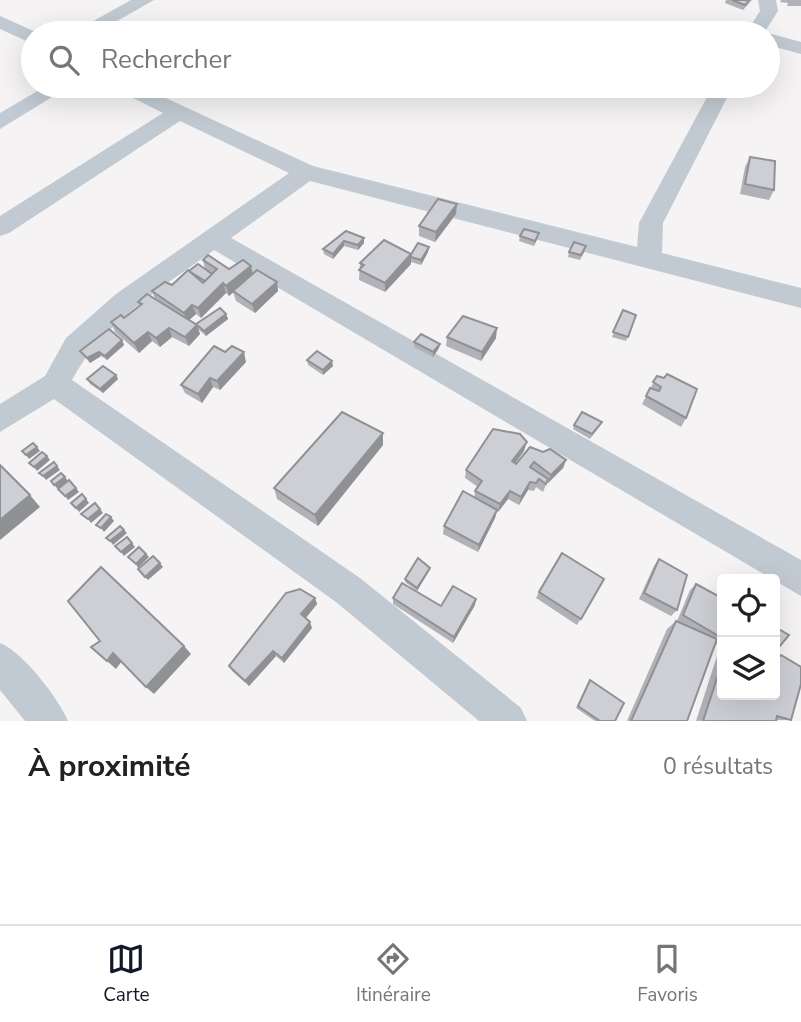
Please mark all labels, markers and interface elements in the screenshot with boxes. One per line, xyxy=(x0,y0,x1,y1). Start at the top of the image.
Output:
search box xyxy=(21,21,780,98)
icon: search xyxy=(45,41,83,79)
text: Rechercher xyxy=(101,42,232,77)
map controls xyxy=(717,574,780,700)
button: locate xyxy=(717,574,780,637)
button: layers xyxy=(717,637,780,700)
text: À proximité xyxy=(28,746,190,787)
text: 0 résultats xyxy=(663,751,773,782)
tab: Carte xyxy=(103,940,150,1008)
tab: Itinéraire xyxy=(356,940,431,1008)
tab: Favoris xyxy=(637,940,698,1008)

